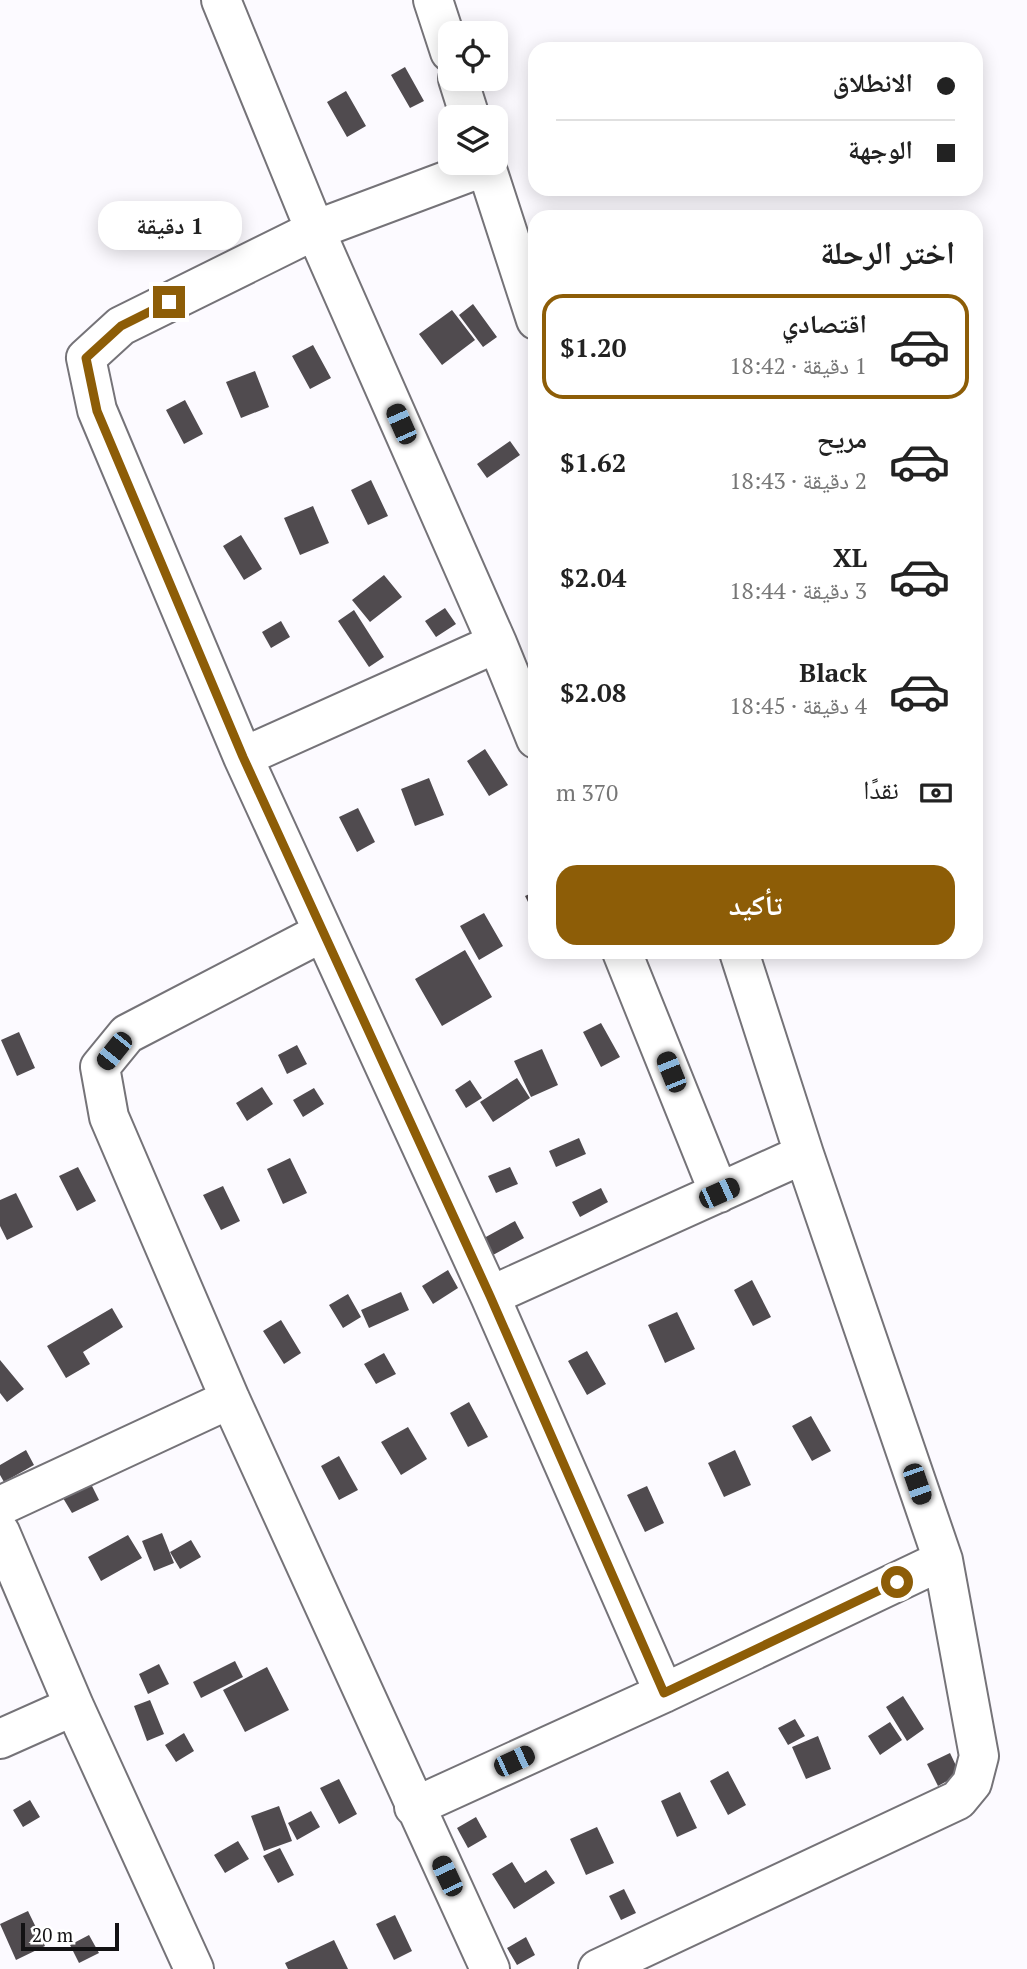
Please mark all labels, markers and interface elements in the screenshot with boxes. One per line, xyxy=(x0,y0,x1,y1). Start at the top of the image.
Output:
map controls xyxy=(438,21,508,175)
button: locate xyxy=(438,21,508,91)
text: الانطلاق xyxy=(833,65,913,99)
button: layers xyxy=(438,105,508,175)
text: الوجهة xyxy=(848,132,913,166)
callout: 1 دقيقة xyxy=(97,201,241,250)
text: 1 دقيقة xyxy=(136,210,204,241)
text: اختر الرحلة xyxy=(820,231,955,273)
route end xyxy=(153,286,185,318)
text: اقتصادي xyxy=(782,306,867,340)
icon: car xyxy=(888,315,951,378)
text: $1.20 xyxy=(560,330,626,364)
text: 1 دقيقة · 18:42 xyxy=(729,350,867,381)
car xyxy=(383,401,420,447)
text: مريح xyxy=(817,421,867,455)
icon: car xyxy=(888,430,951,493)
text: $1.62 xyxy=(560,445,626,479)
text: 2 دقيقة · 18:43 xyxy=(729,465,867,496)
text: XL xyxy=(833,540,867,574)
icon: car xyxy=(888,545,951,608)
text: $2.04 xyxy=(560,560,626,594)
text: 3 دقيقة · 18:44 xyxy=(729,575,867,606)
text: Black xyxy=(799,655,867,689)
icon: car xyxy=(888,660,951,723)
text: $2.08 xyxy=(560,675,626,709)
text: 4 دقيقة · 18:45 xyxy=(729,690,867,721)
text: نقدًا xyxy=(863,772,899,806)
icon: cash xyxy=(917,774,955,812)
text: 370 m xyxy=(556,777,618,808)
button: تأكيد xyxy=(556,865,955,945)
car xyxy=(93,1028,136,1074)
car xyxy=(654,1049,689,1095)
car xyxy=(696,1175,743,1211)
car xyxy=(901,1461,934,1507)
route start xyxy=(881,1566,913,1598)
car xyxy=(491,1743,538,1779)
car xyxy=(429,1853,466,1899)
scale bar xyxy=(21,1920,119,1952)
text: 20 m xyxy=(32,1922,73,1947)

